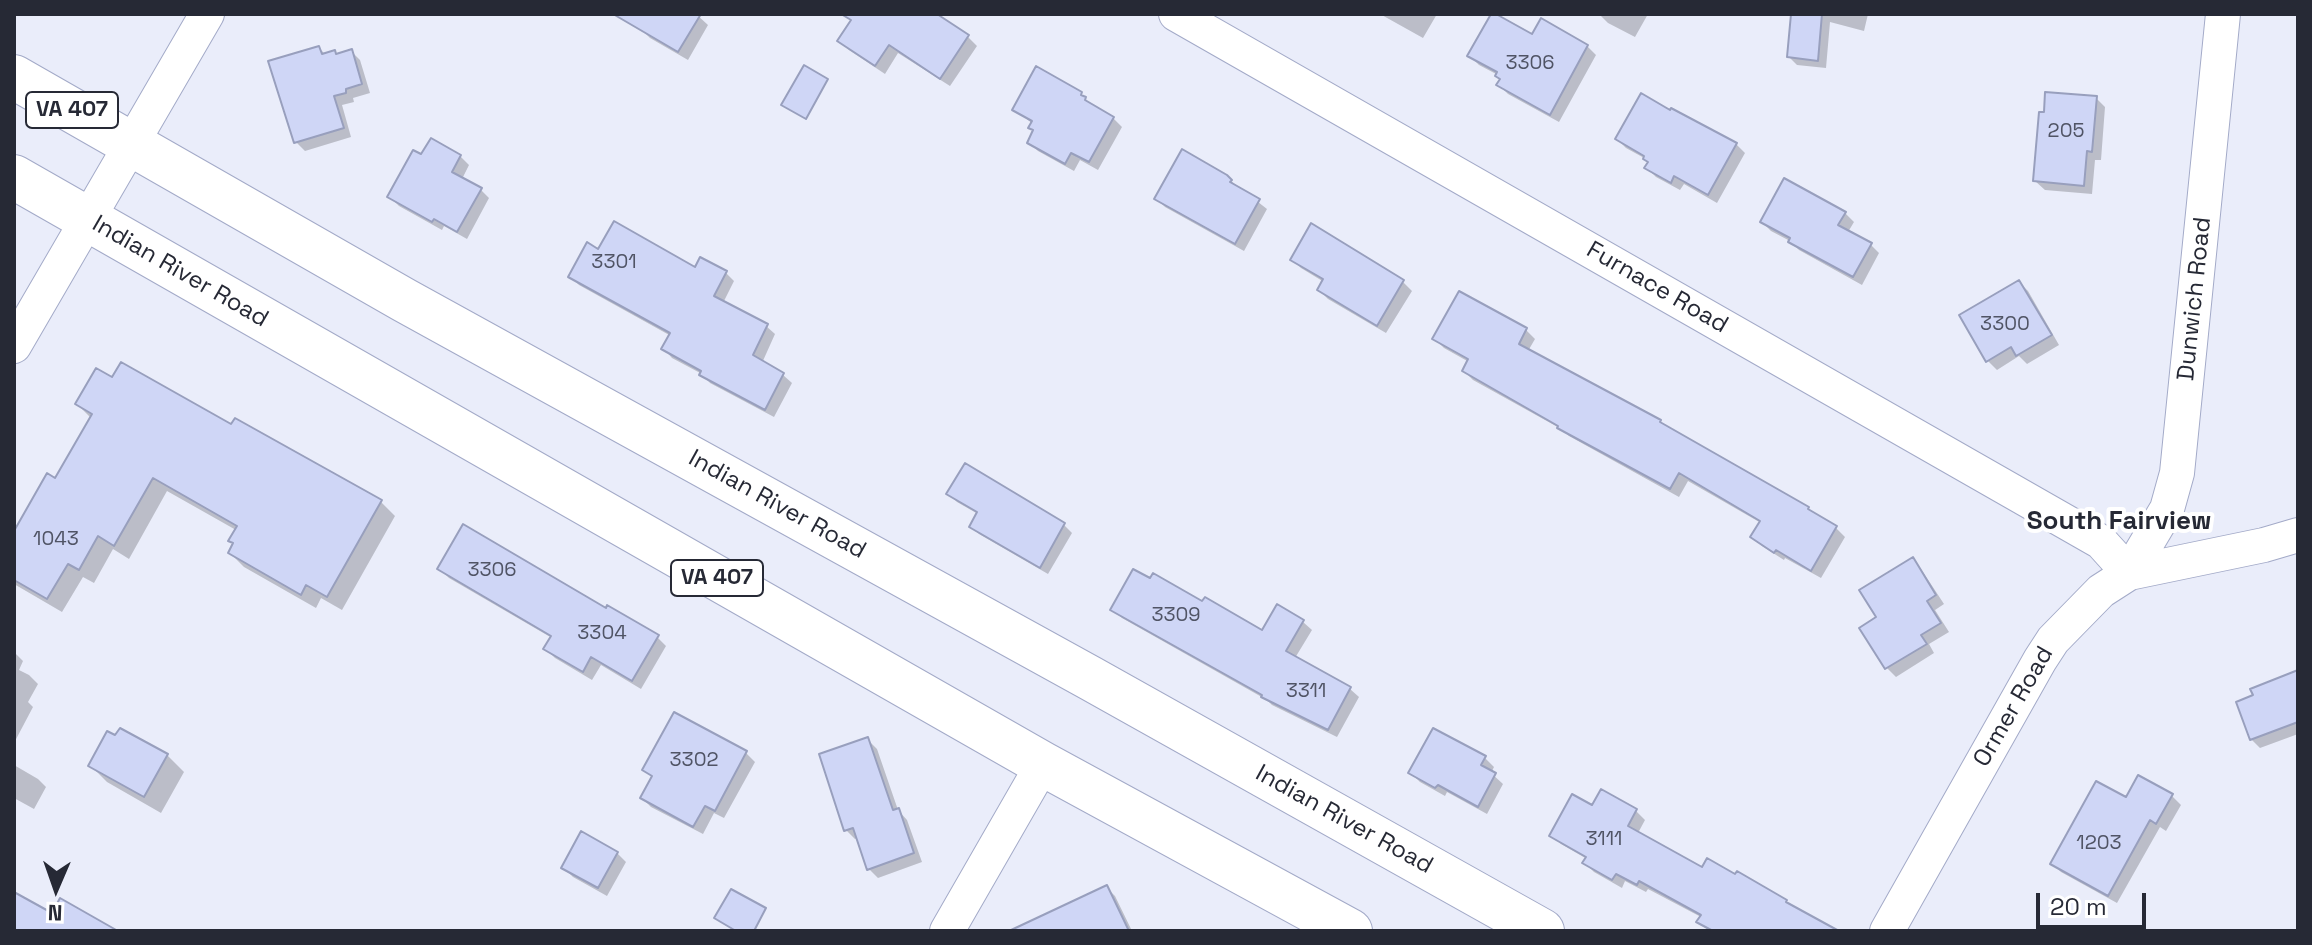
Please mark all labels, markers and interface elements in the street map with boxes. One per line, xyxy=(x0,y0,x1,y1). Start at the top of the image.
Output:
house number: 3306 xyxy=(1505,52,1555,76)
road number: VA 407 xyxy=(26,92,118,128)
house number: 205 xyxy=(2048,120,2084,144)
street label: Indian River Road xyxy=(87,210,273,334)
street label: Dunwich Road xyxy=(2172,216,2218,382)
street label: Furnace Road xyxy=(1581,236,1733,340)
house number: 3301 xyxy=(591,251,637,275)
house number: 3300 xyxy=(1980,313,2030,337)
street label: Indian River Road xyxy=(683,444,871,566)
district label: South Fairview xyxy=(2027,506,2211,538)
house number: 1043 xyxy=(33,528,79,552)
house number: 3306 xyxy=(467,559,517,583)
road number: VA 407 xyxy=(671,560,763,596)
house number: 3309 xyxy=(1151,604,1201,628)
house number: 3304 xyxy=(577,622,627,646)
street label: Ormer Road xyxy=(1968,642,2060,772)
house number: 3311 xyxy=(1286,680,1326,704)
house number: 3302 xyxy=(669,749,719,773)
street label: Indian River Road xyxy=(1250,759,1438,881)
house number: 3111 xyxy=(1586,828,1622,852)
house number: 1203 xyxy=(2076,832,2122,856)
north arrow xyxy=(16,849,96,929)
scale bar xyxy=(2040,877,2150,927)
text: 20 m xyxy=(2050,891,2107,922)
text: N xyxy=(47,899,63,927)

